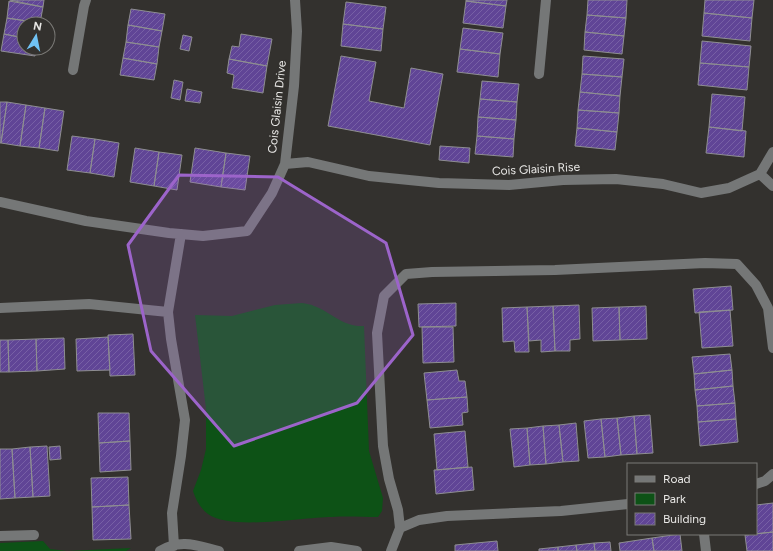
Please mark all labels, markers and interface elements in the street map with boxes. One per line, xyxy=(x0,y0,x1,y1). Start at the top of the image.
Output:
north arrow xyxy=(16,16,56,56)
text: N xyxy=(32,20,43,34)
street label: Cois Glaisin Drive xyxy=(265,59,289,154)
street label: Cois Glaisin Rise xyxy=(492,160,581,178)
legend xyxy=(627,463,757,535)
text: Road xyxy=(663,472,691,486)
text: Park xyxy=(663,492,686,506)
text: Building xyxy=(663,512,706,526)

